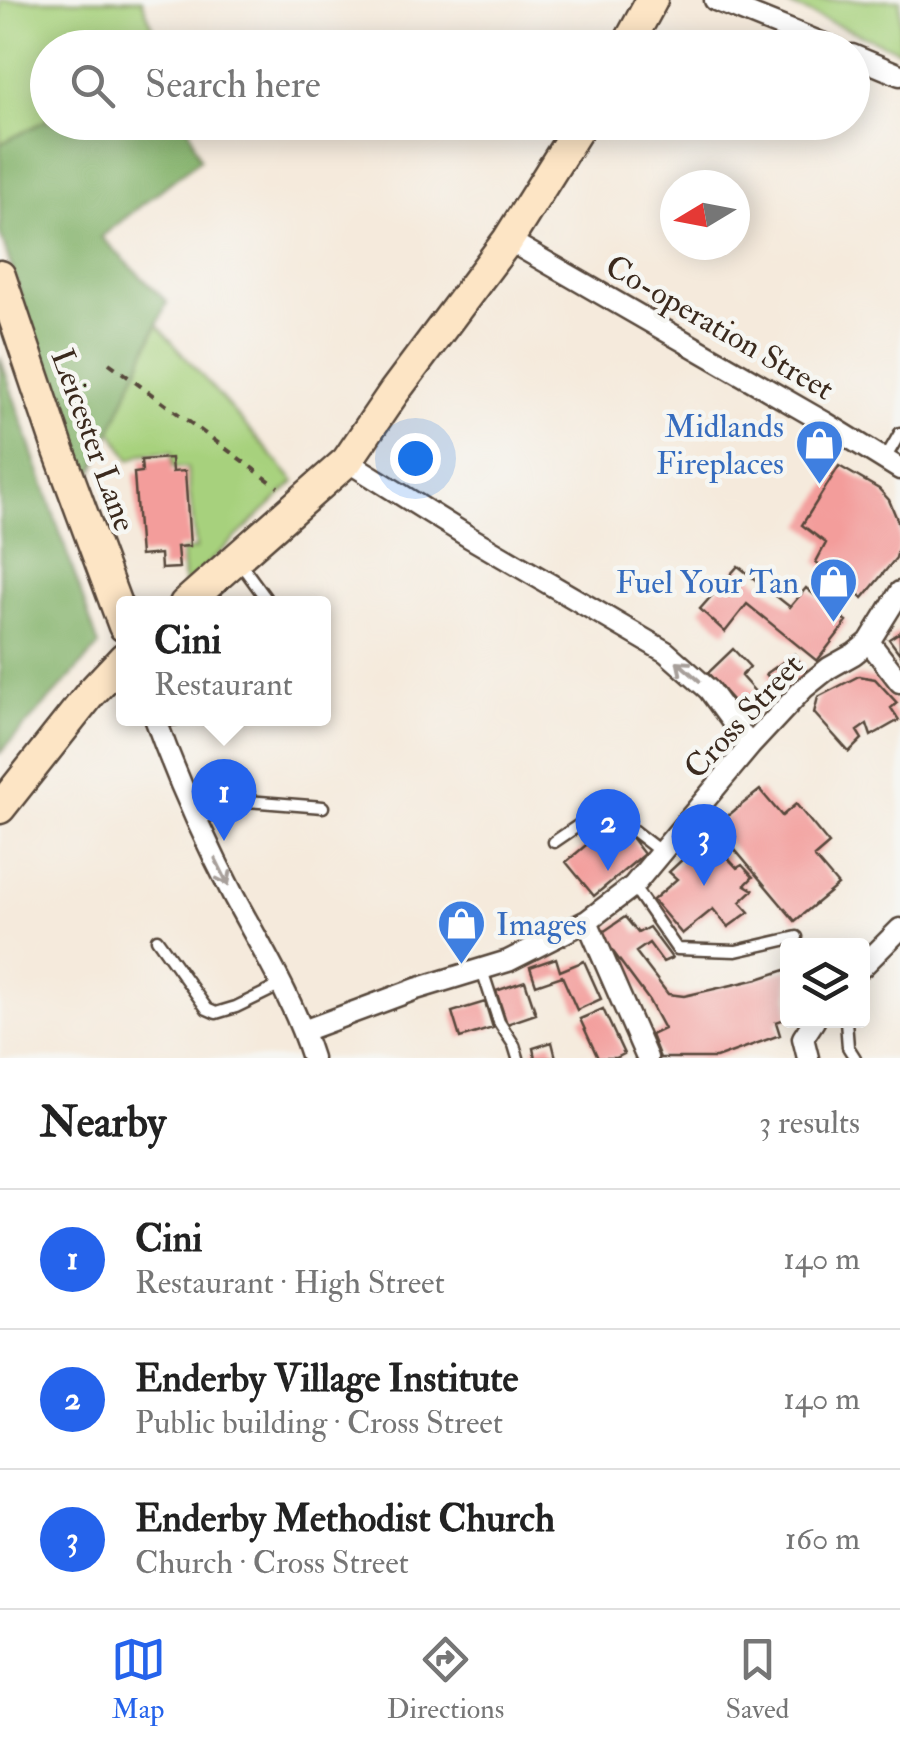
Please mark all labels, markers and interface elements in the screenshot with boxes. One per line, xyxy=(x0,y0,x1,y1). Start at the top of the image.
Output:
search box xyxy=(30,30,870,140)
icon: search xyxy=(65,58,120,113)
text: Search here xyxy=(145,61,321,109)
north arrow xyxy=(660,170,750,260)
street label: Co-operation Street xyxy=(598,246,841,409)
street label: Leicester Lane xyxy=(42,344,144,537)
place label: Midlands Fireplaces xyxy=(656,407,784,484)
shop icon: Midlands Fireplaces xyxy=(793,418,845,486)
your location xyxy=(390,433,441,484)
shop icon: Fuel Your Tan xyxy=(808,556,860,624)
place label: Fuel Your Tan xyxy=(615,563,799,603)
popup xyxy=(116,596,331,726)
text: Cini xyxy=(154,617,221,665)
street label: Cross Street xyxy=(676,646,812,787)
one-way arrow xyxy=(676,661,702,683)
text: Restaurant xyxy=(154,665,293,705)
pin: 1 xyxy=(192,758,256,841)
pin: 2 xyxy=(576,788,640,871)
pin: 3 xyxy=(672,804,736,886)
one-way arrow xyxy=(213,857,232,886)
shop icon: Images xyxy=(435,898,487,966)
place label: Images xyxy=(496,905,587,945)
map controls xyxy=(780,938,870,1028)
button: layers xyxy=(780,938,870,1028)
text: Nearby xyxy=(40,1097,166,1149)
text: 3 results xyxy=(759,1103,860,1143)
text: Cini xyxy=(135,1215,202,1263)
text: 1 xyxy=(67,1239,78,1279)
text: 140 m xyxy=(783,1239,860,1279)
text: Restaurant · High Street xyxy=(135,1263,445,1303)
text: Enderby Village Institute xyxy=(135,1355,519,1403)
text: 2 xyxy=(64,1379,81,1419)
text: 140 m xyxy=(783,1379,860,1419)
text: Public building · Cross Street xyxy=(135,1403,503,1443)
text: Enderby Methodist Church xyxy=(135,1495,555,1543)
text: 3 xyxy=(66,1519,79,1559)
text: 160 m xyxy=(785,1519,860,1559)
text: Church · Cross Street xyxy=(135,1543,409,1583)
tab: Map xyxy=(111,1632,166,1727)
tab: Directions xyxy=(387,1632,504,1727)
tab: Saved xyxy=(725,1632,789,1727)

